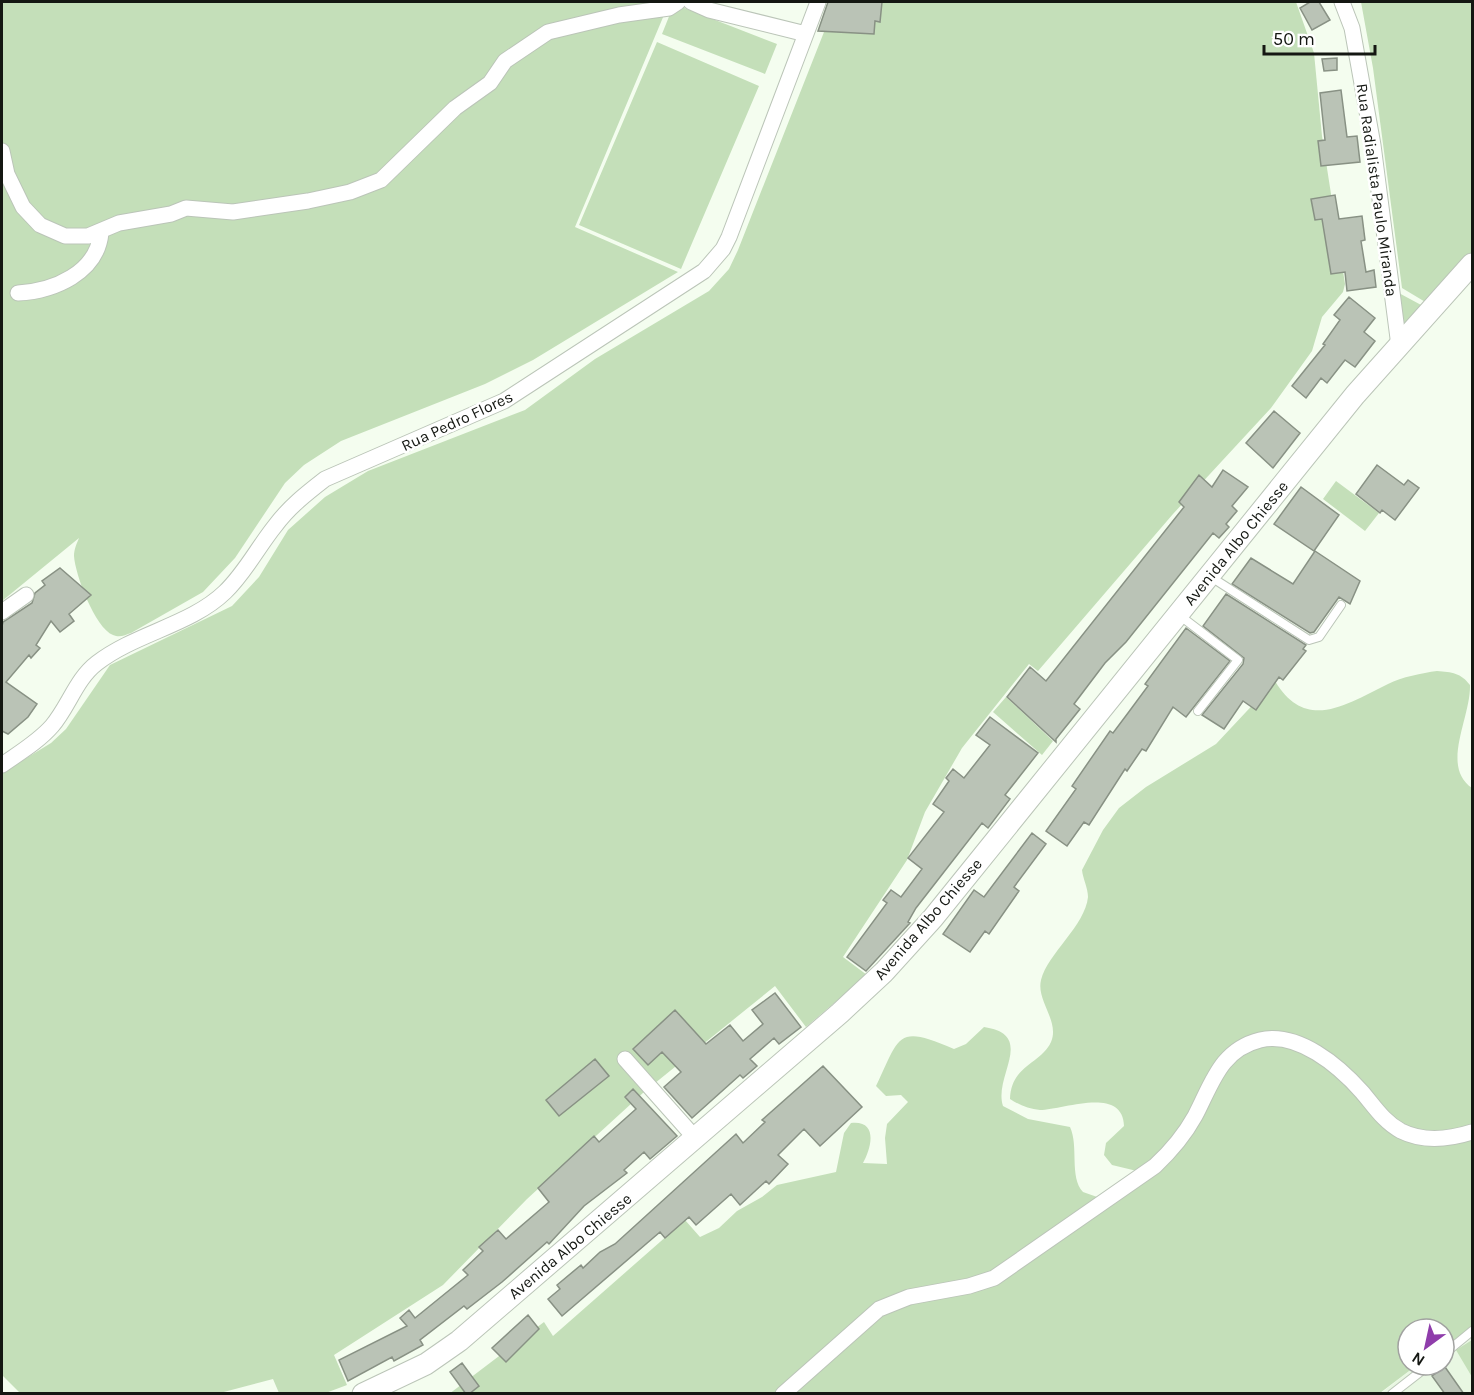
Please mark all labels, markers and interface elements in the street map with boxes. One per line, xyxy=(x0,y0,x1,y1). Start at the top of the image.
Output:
scale bar xyxy=(1264,18,1375,56)
text: 50 m xyxy=(1273,28,1315,50)
street label: Rua Radialista Paulo Miranda xyxy=(1353,82,1401,298)
street label: Rua Pedro Flores xyxy=(398,387,516,455)
street label: Avenida Albo Chiesse xyxy=(1180,477,1292,609)
street label: Avenida Albo Chiesse xyxy=(870,854,986,984)
street label: Avenida Albo Chiesse xyxy=(505,1189,635,1303)
north arrow xyxy=(1396,1317,1456,1377)
text: N xyxy=(1408,1348,1428,1370)

